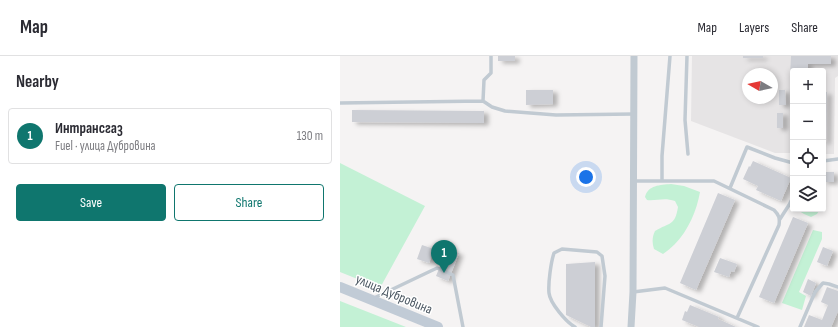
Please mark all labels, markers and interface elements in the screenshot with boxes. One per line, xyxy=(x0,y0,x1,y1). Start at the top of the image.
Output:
text: Map xyxy=(20,16,48,39)
text: Map xyxy=(697,19,717,36)
text: Layers xyxy=(739,19,769,36)
text: Share xyxy=(791,19,818,36)
north arrow xyxy=(742,68,778,104)
map controls xyxy=(790,68,826,212)
button: + xyxy=(790,68,826,104)
text: Nearby xyxy=(16,72,59,92)
button: − xyxy=(790,104,826,140)
text: Интрансгаз xyxy=(55,119,123,138)
text: 1 xyxy=(27,128,33,144)
text: 130 m xyxy=(297,128,323,144)
text: Fuel · улица Дубровина xyxy=(55,138,156,154)
button: locate xyxy=(790,140,826,176)
your location xyxy=(576,167,596,187)
button: layers xyxy=(790,176,826,212)
button: Save xyxy=(16,184,166,221)
button: Share xyxy=(174,184,324,221)
pin: 1 xyxy=(431,240,457,273)
street label: улица Дубровина xyxy=(353,270,435,318)

